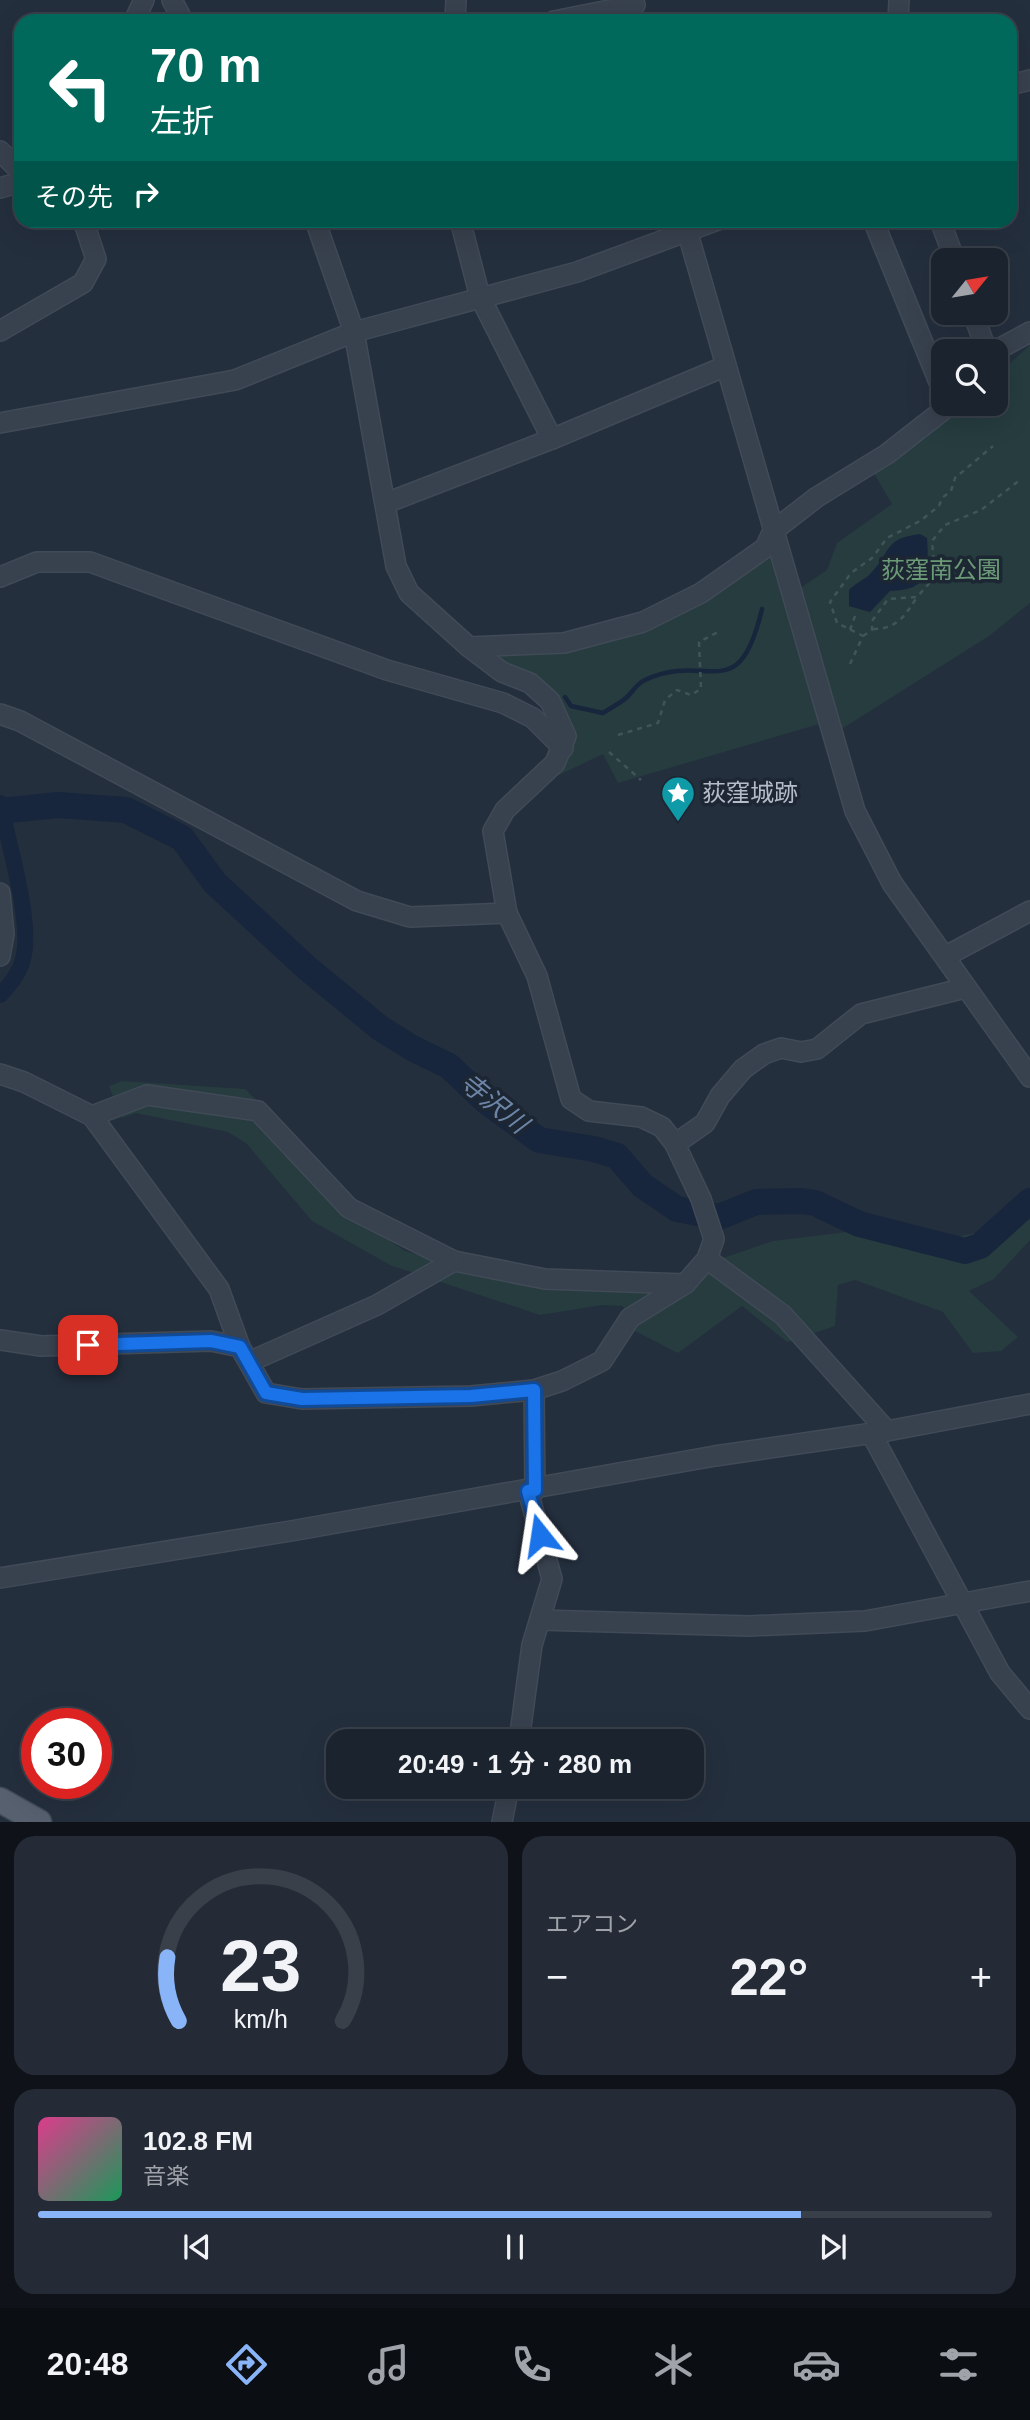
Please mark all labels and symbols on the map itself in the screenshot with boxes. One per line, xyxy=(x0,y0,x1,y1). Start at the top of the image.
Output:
north arrow xyxy=(931,248,1008,326)
park label: 荻窪南公園 xyxy=(881,556,1001,583)
place icon: 荻窪城跡 xyxy=(659,774,697,823)
place label: 荻窪城跡 xyxy=(702,779,798,806)
water label: 寺沢川 xyxy=(454,1067,536,1141)
pin xyxy=(58,1315,118,1375)
position arrow xyxy=(503,1498,577,1572)
speed limit sign: 30 xyxy=(21,1708,112,1799)

